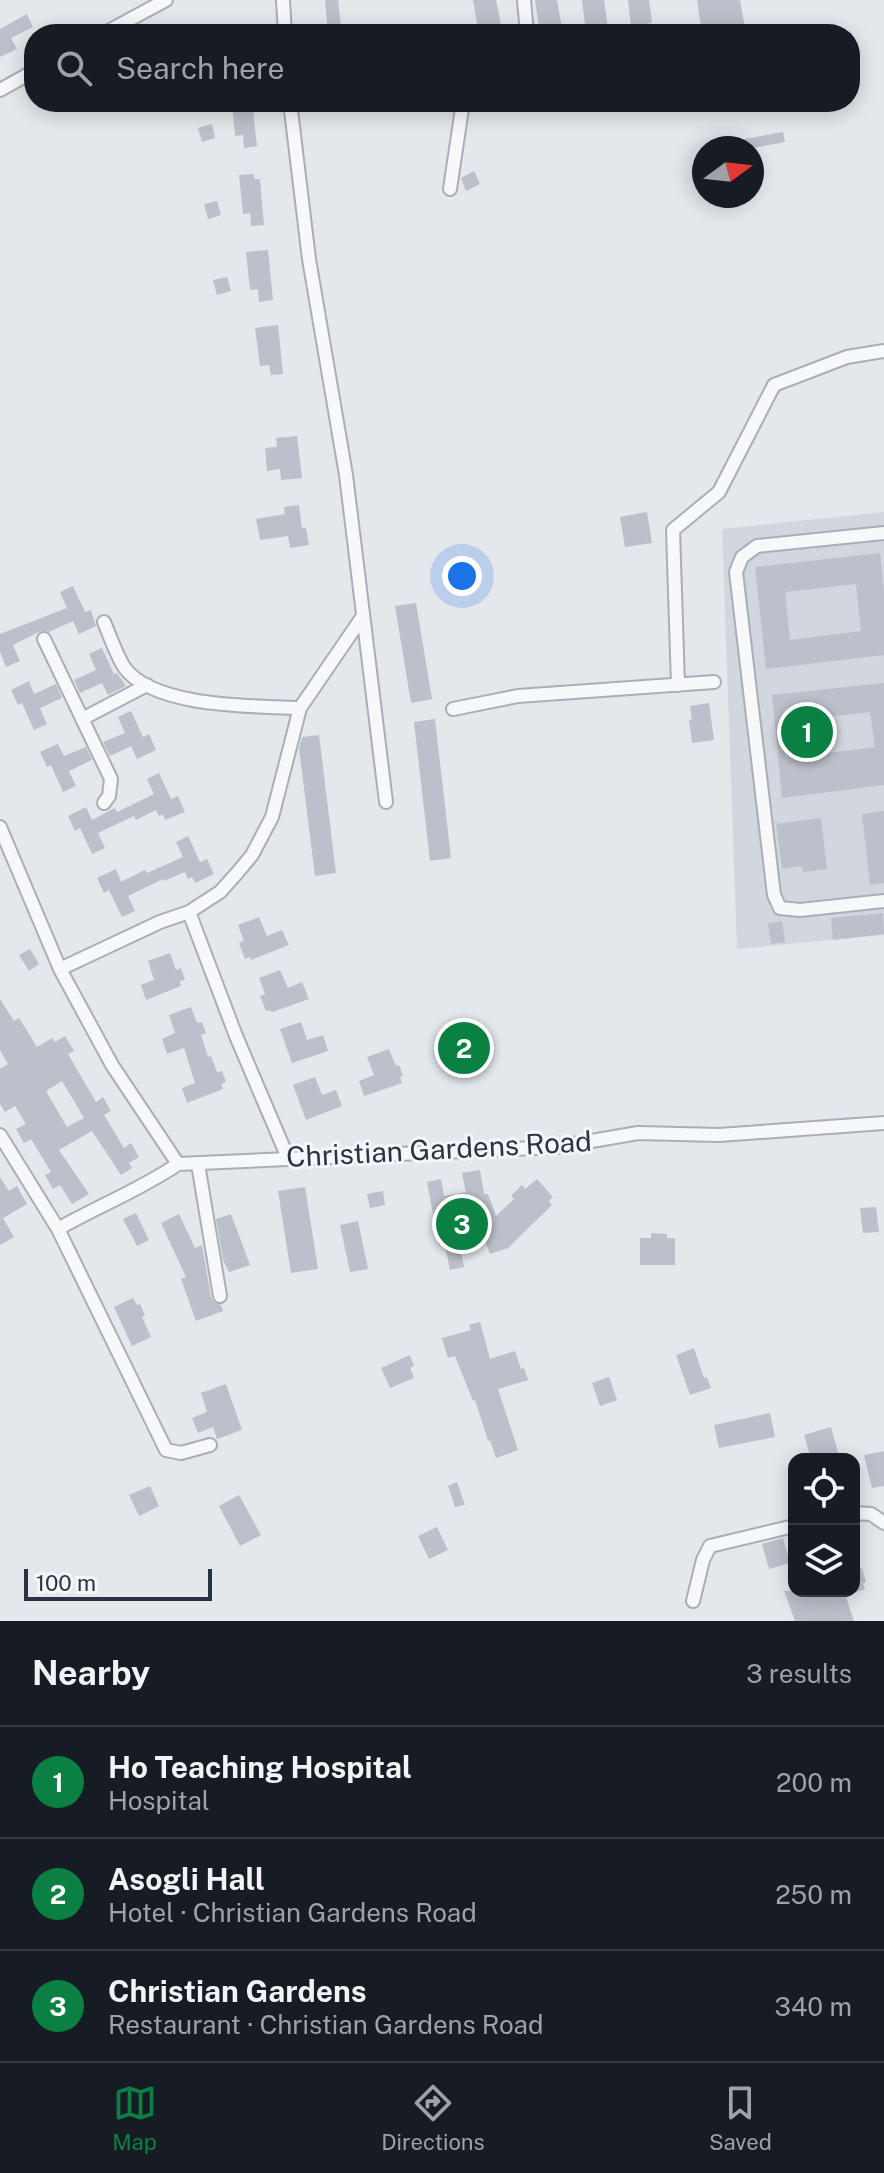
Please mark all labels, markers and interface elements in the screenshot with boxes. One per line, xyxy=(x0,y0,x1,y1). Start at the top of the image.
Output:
search box xyxy=(24,24,860,112)
icon: search xyxy=(52,46,96,90)
text: Search here xyxy=(116,50,284,86)
north arrow xyxy=(692,136,764,208)
your location xyxy=(442,556,482,596)
pin: 1 xyxy=(781,702,833,762)
pin: 2 xyxy=(438,1018,490,1078)
street label: Christian Gardens Road xyxy=(285,1124,593,1173)
pin: 3 xyxy=(436,1194,488,1254)
map controls xyxy=(788,1453,860,1597)
button: locate xyxy=(788,1453,860,1525)
button: layers xyxy=(788,1525,860,1597)
scale bar xyxy=(24,1565,212,1601)
text: 100 m xyxy=(36,1570,96,1596)
text: Nearby xyxy=(32,1653,150,1693)
text: 3 results xyxy=(746,1658,852,1689)
text: Ho Teaching Hospital xyxy=(108,1749,412,1785)
text: 1 xyxy=(52,1767,64,1798)
text: 200 m xyxy=(776,1767,852,1798)
text: Hospital xyxy=(108,1785,210,1816)
text: Asogli Hall xyxy=(108,1861,265,1897)
text: 2 xyxy=(50,1879,66,1910)
text: 250 m xyxy=(775,1879,852,1910)
text: Hotel · Christian Gardens Road xyxy=(108,1897,477,1928)
text: Christian Gardens xyxy=(108,1973,367,2009)
text: 3 xyxy=(49,1991,67,2022)
text: 340 m xyxy=(775,1991,852,2022)
text: Restaurant · Christian Gardens Road xyxy=(108,2009,543,2040)
tab: Map xyxy=(112,2081,157,2155)
tab: Directions xyxy=(381,2081,485,2155)
tab: Saved xyxy=(709,2081,772,2155)

